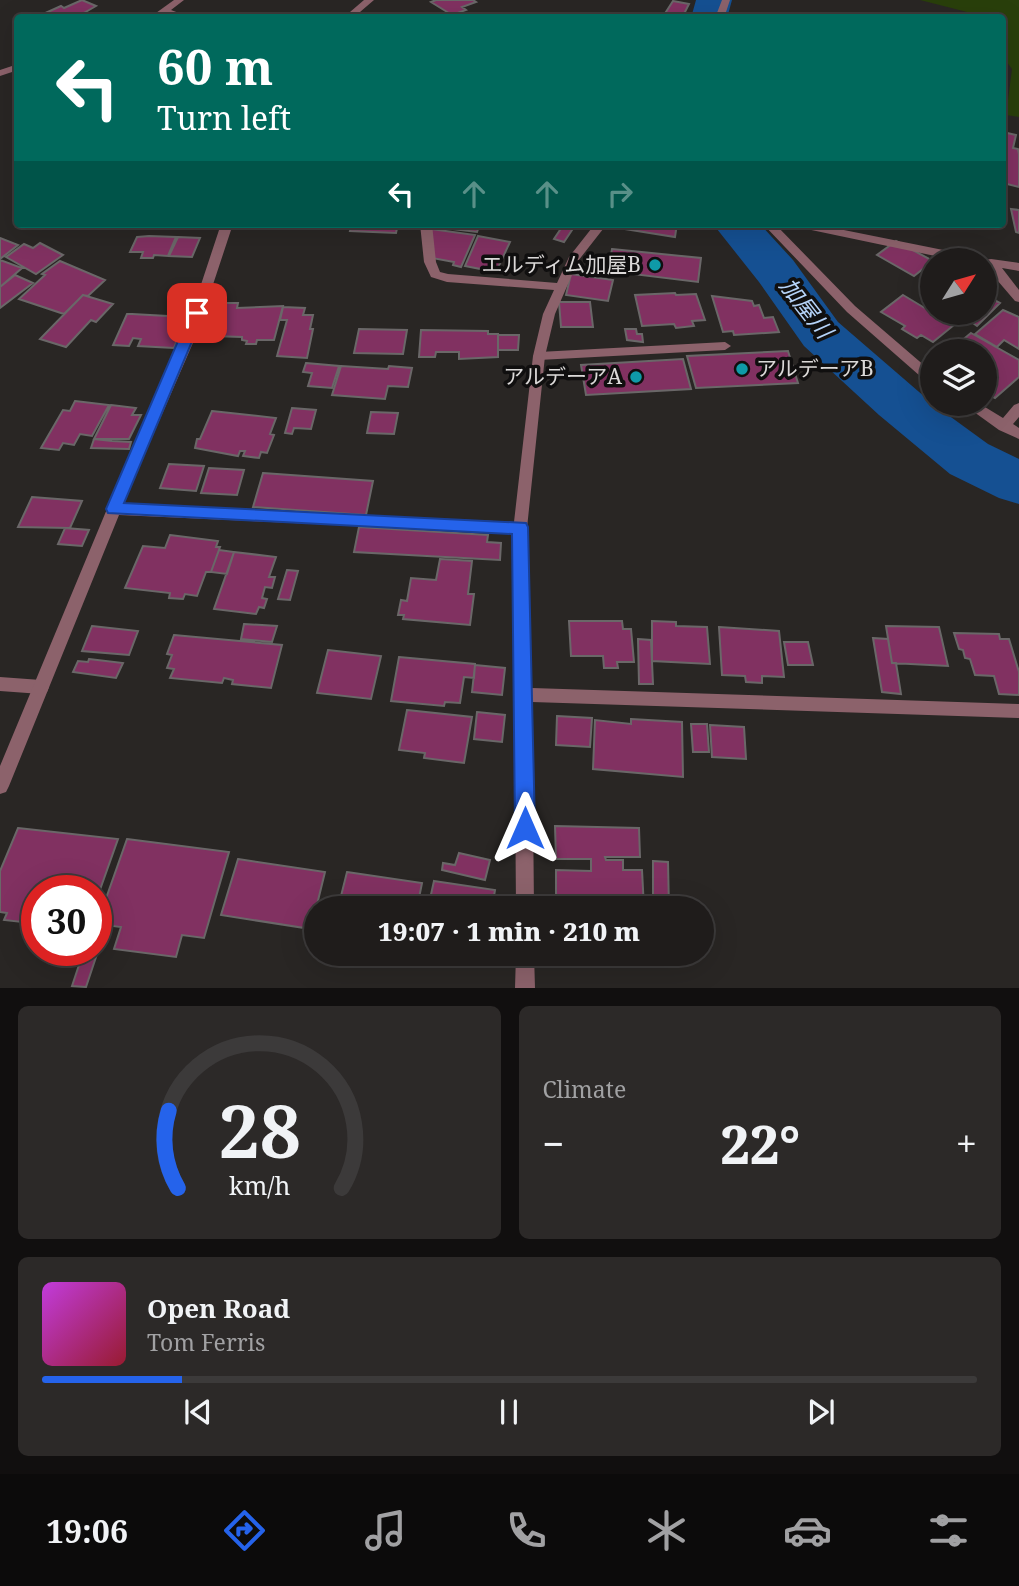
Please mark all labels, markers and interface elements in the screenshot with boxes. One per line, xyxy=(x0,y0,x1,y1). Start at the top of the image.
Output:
text: 60 m xyxy=(157,33,273,99)
icon: left xyxy=(42,42,133,133)
text: Turn left xyxy=(157,96,291,139)
icon: left xyxy=(382,175,420,213)
icon: ahead xyxy=(455,175,493,213)
icon: ahead xyxy=(528,175,566,213)
icon: right xyxy=(601,175,639,213)
north arrow xyxy=(920,248,998,326)
map controls xyxy=(920,248,997,416)
place label: エルディム加屋B xyxy=(482,250,641,278)
marker: エルディム加屋B xyxy=(647,257,663,273)
water label: 加屋川 xyxy=(773,270,842,347)
pin xyxy=(167,283,227,343)
icon: arrive xyxy=(178,294,216,332)
button: layers xyxy=(920,339,997,416)
place label: アルデーアB xyxy=(756,354,874,382)
marker: アルデーアB xyxy=(734,361,750,377)
place label: アルデーアA xyxy=(503,362,622,390)
marker: アルデーアA xyxy=(628,369,644,385)
position arrow xyxy=(488,791,562,865)
speed limit sign: 30 xyxy=(21,875,112,966)
text: 19:07 · 1 min · 210 m xyxy=(378,913,640,949)
text: Climate xyxy=(543,1073,626,1105)
text: 28 xyxy=(218,1081,300,1180)
text: 22° xyxy=(720,1108,800,1179)
text: − xyxy=(543,1117,565,1169)
text: + xyxy=(956,1117,977,1169)
text: km/h xyxy=(229,1168,290,1202)
text: Open Road xyxy=(147,1290,290,1326)
text: Tom Ferris xyxy=(147,1326,265,1358)
icon: previous xyxy=(179,1393,217,1431)
icon: pause xyxy=(490,1393,528,1431)
icon: next xyxy=(802,1393,840,1431)
icon: directions xyxy=(220,1506,269,1555)
icon: music xyxy=(361,1506,410,1555)
icon: phone xyxy=(502,1506,551,1555)
icon: climate xyxy=(642,1506,691,1555)
icon: car xyxy=(783,1506,832,1555)
icon: filters xyxy=(924,1506,973,1555)
text: 19:06 xyxy=(46,1509,128,1552)

